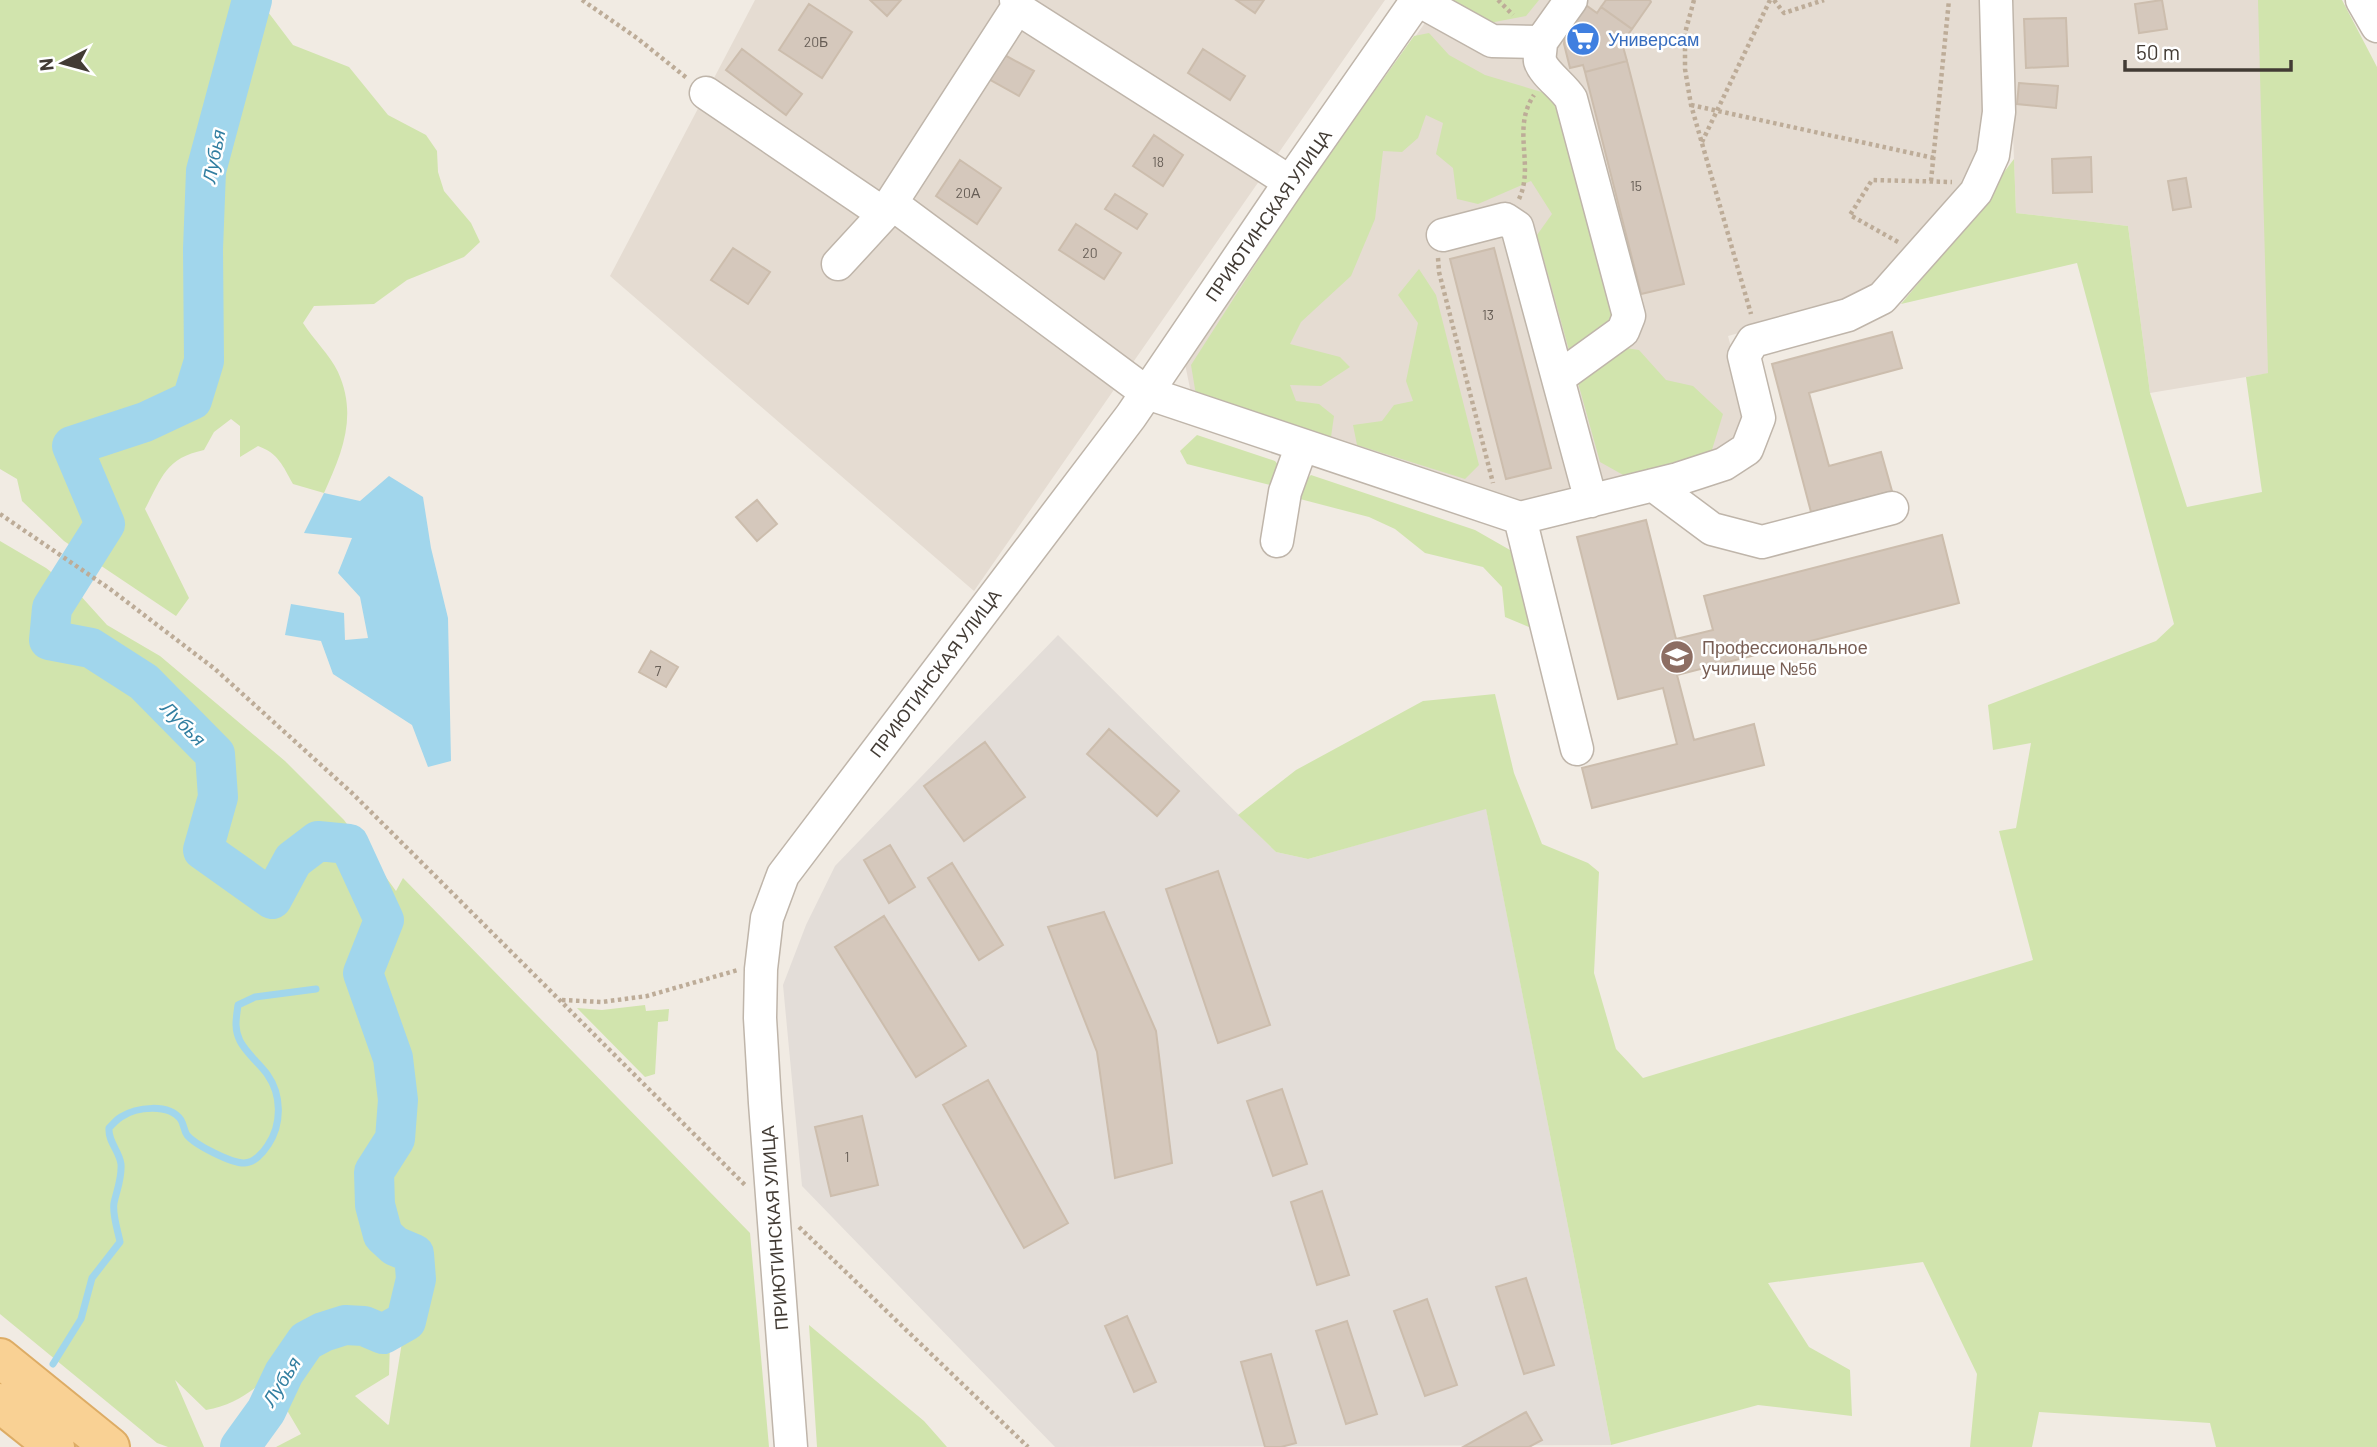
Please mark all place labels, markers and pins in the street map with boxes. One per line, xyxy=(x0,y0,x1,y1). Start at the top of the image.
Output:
supermarket icon: Универсам xyxy=(1564,20,1602,58)
place label: Универсам xyxy=(1608,28,1699,50)
place label: Профессиональное училище №56 xyxy=(1702,636,1868,679)
school or university icon: Профессиональное училище №56 xyxy=(1658,638,1696,676)

